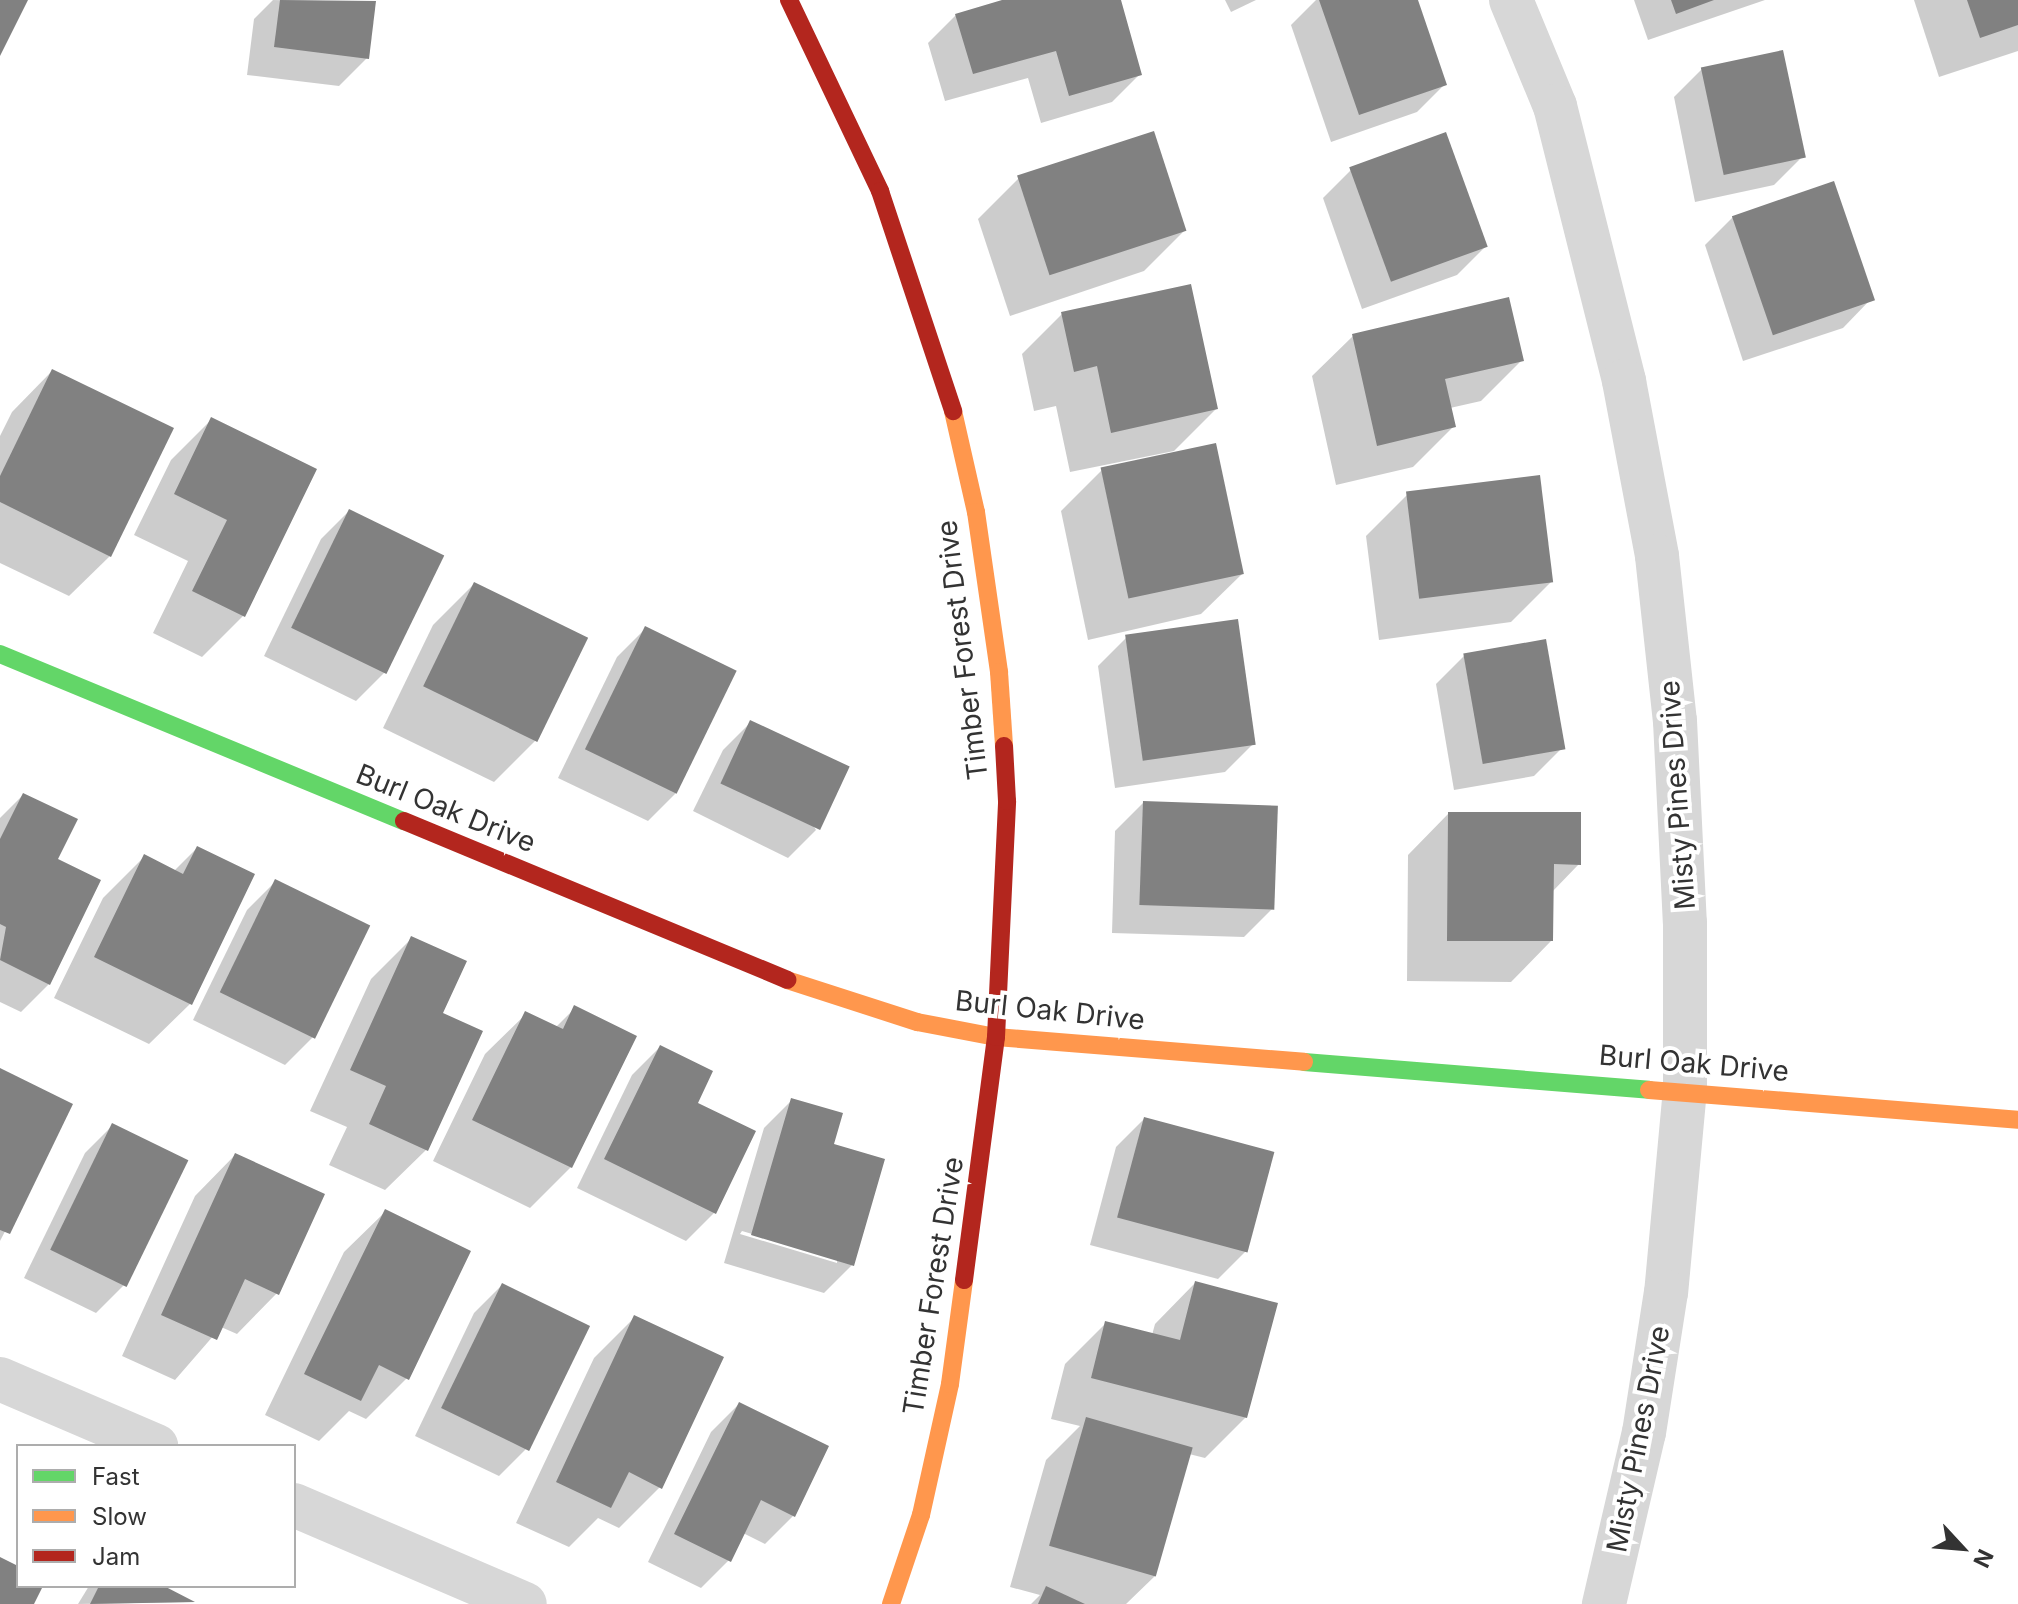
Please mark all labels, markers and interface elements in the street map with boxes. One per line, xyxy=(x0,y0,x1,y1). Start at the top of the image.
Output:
street label: Timber Forest Drive xyxy=(929,518,995,782)
street label: Misty Pines Drive xyxy=(1652,679,1702,911)
street label: Burl Oak Drive xyxy=(351,757,541,859)
street label: Burl Oak Drive xyxy=(954,983,1146,1037)
street label: Burl Oak Drive xyxy=(1598,1038,1790,1088)
street label: Timber Forest Drive xyxy=(896,1154,970,1418)
street label: Misty Pines Drive xyxy=(1600,1323,1676,1555)
legend xyxy=(16,1444,296,1588)
text: Fast xyxy=(92,1462,140,1491)
text: Slow xyxy=(92,1502,147,1531)
north arrow xyxy=(1922,1508,2002,1588)
text: Jam xyxy=(92,1542,140,1571)
text: N xyxy=(1968,1545,1999,1572)

